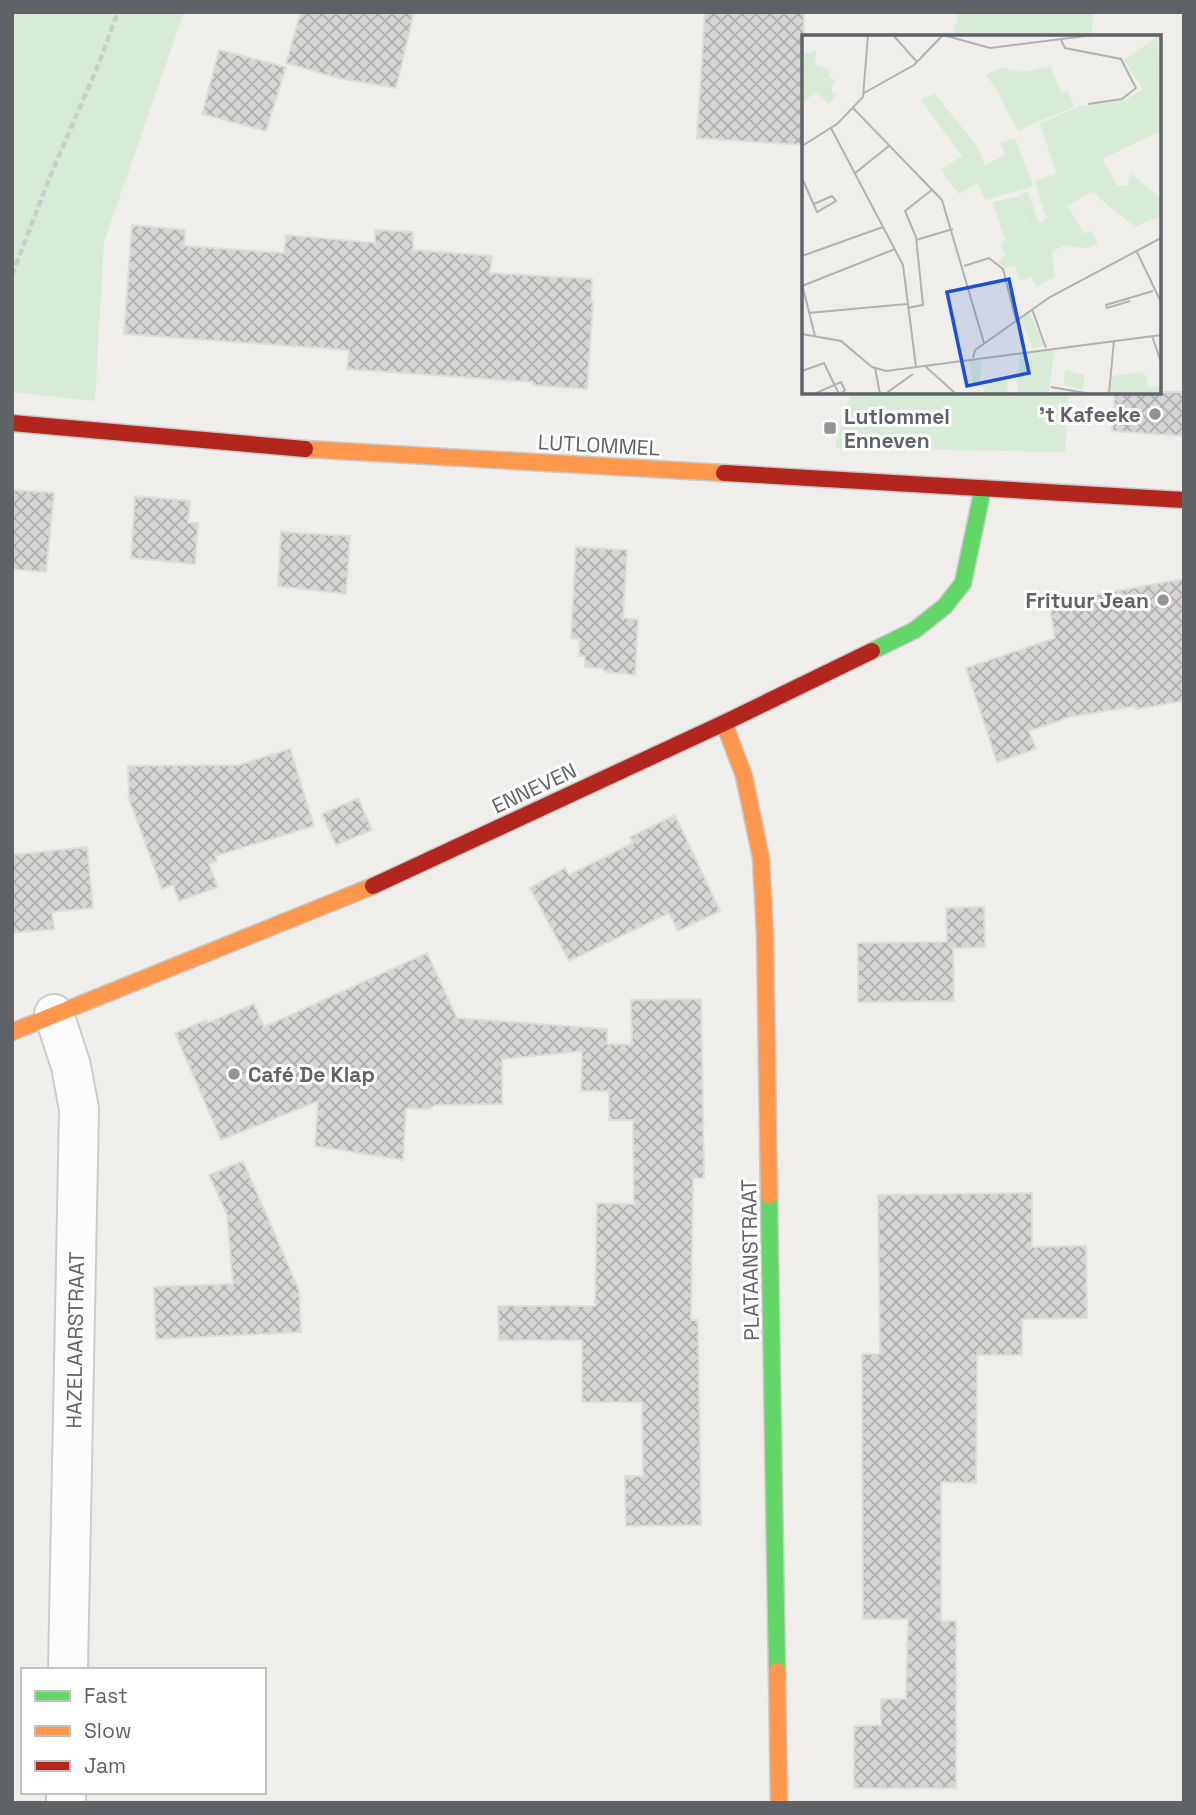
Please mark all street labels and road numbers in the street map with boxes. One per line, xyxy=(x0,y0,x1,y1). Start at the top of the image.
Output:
street label: LUTLOMMEL xyxy=(537,428,661,462)
street label: ENNEVEN xyxy=(487,757,581,819)
street label: PLATAANSTRAAT xyxy=(735,1179,765,1341)
street label: HAZELAARSTRAAT xyxy=(60,1251,90,1429)

